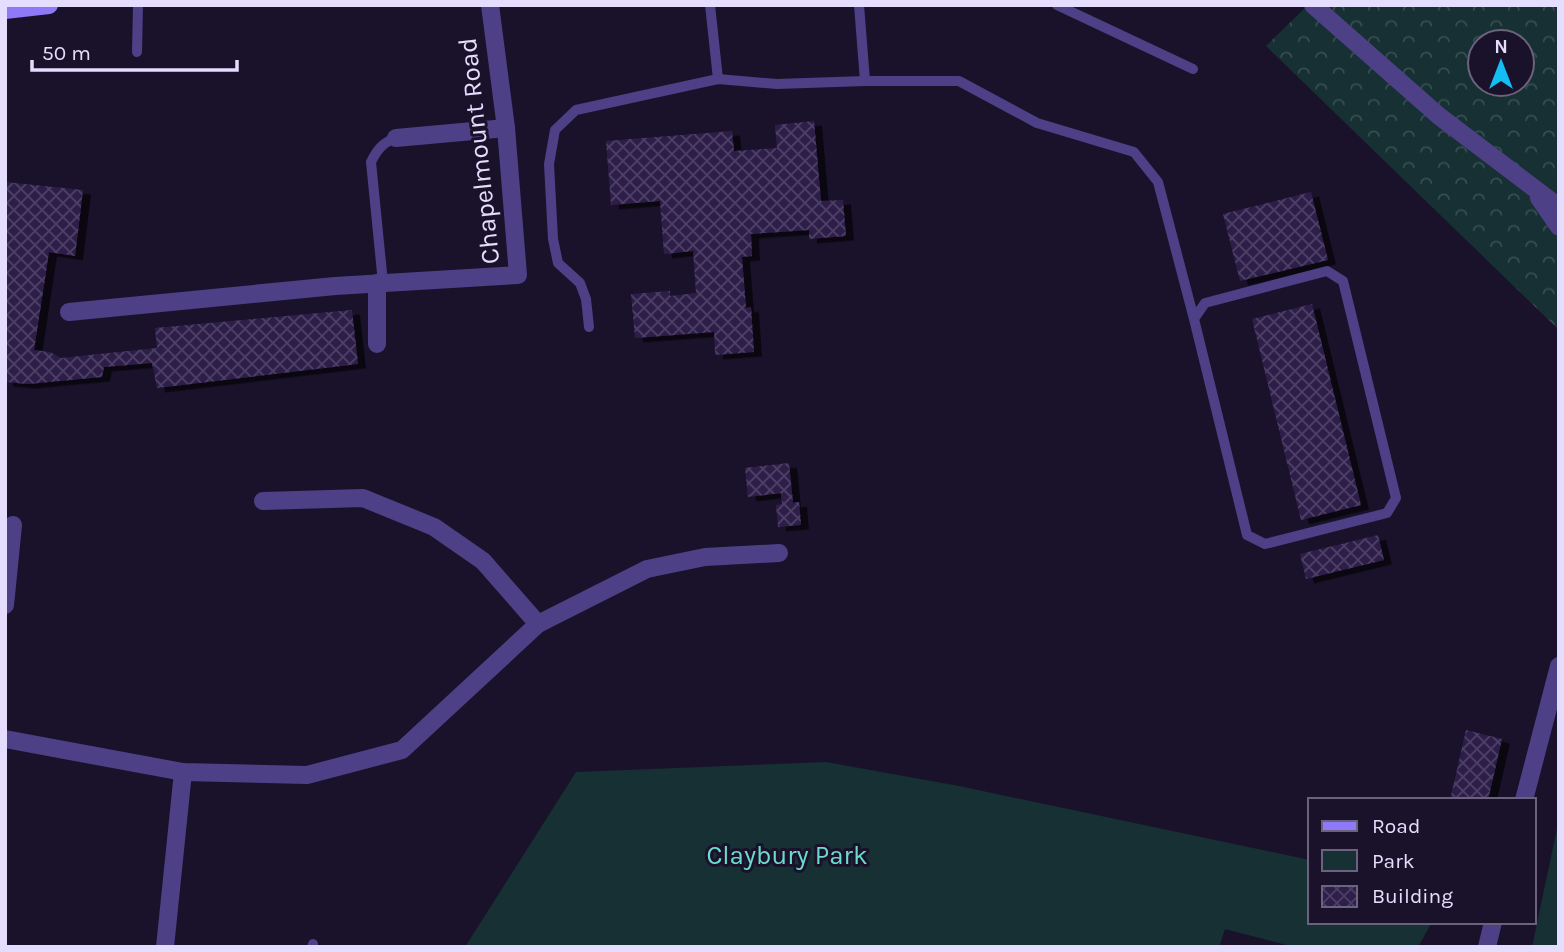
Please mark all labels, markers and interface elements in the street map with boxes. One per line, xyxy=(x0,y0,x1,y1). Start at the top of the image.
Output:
scale bar xyxy=(32,28,236,72)
north arrow xyxy=(1466,28,1536,98)
street label: Chapelmount Road xyxy=(452,36,506,266)
text: N xyxy=(1494,36,1508,58)
text: 50 m xyxy=(42,41,91,65)
legend xyxy=(1308,798,1536,924)
text: Road xyxy=(1372,814,1420,838)
park label: Claybury Park xyxy=(706,840,868,871)
text: Park xyxy=(1372,849,1415,873)
text: Building xyxy=(1372,884,1453,908)

